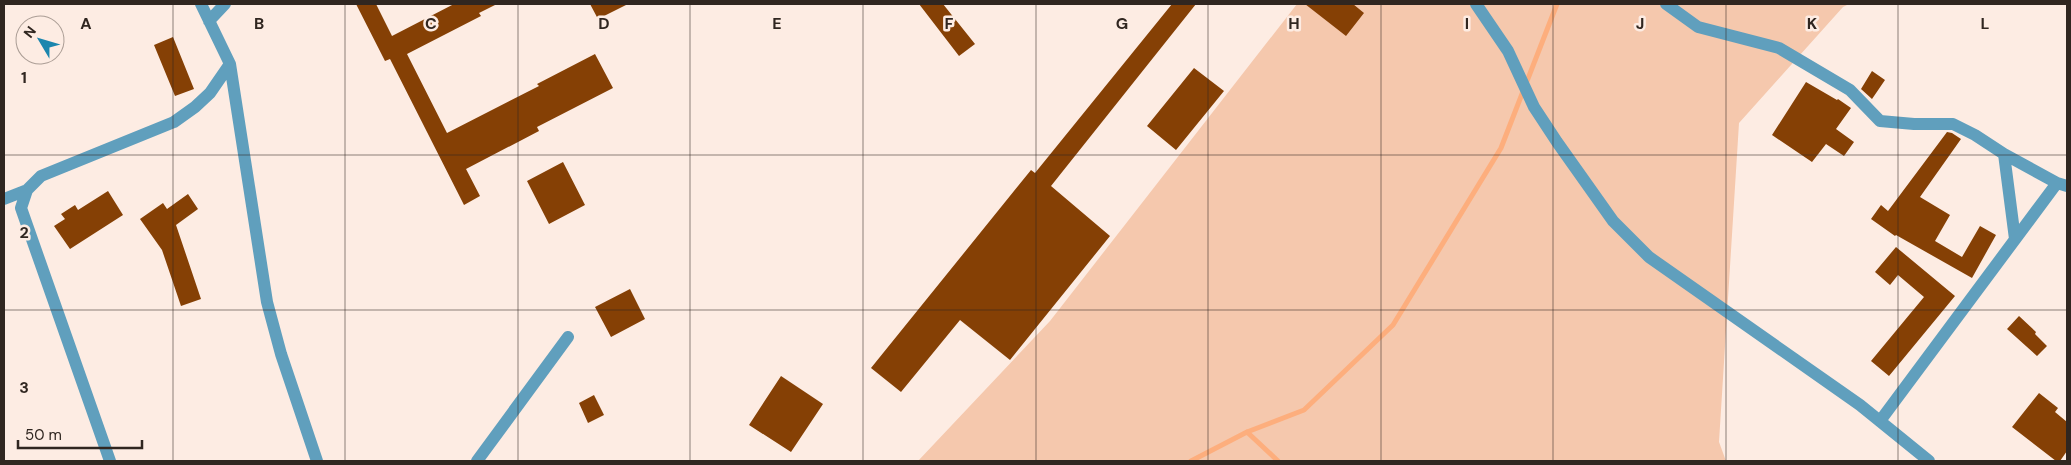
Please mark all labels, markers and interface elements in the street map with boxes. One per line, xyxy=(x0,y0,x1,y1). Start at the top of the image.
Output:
text: A xyxy=(80,13,92,34)
text: B xyxy=(254,13,264,34)
text: C xyxy=(425,13,437,34)
text: D xyxy=(598,13,610,34)
text: E xyxy=(772,13,782,34)
text: F xyxy=(945,13,954,34)
text: G xyxy=(1116,13,1128,34)
text: H xyxy=(1288,13,1300,34)
text: I xyxy=(1465,13,1469,34)
text: J xyxy=(1636,13,1644,34)
text: K xyxy=(1807,13,1818,34)
text: L xyxy=(1981,13,1990,34)
north arrow xyxy=(15,15,65,65)
text: N xyxy=(20,22,40,42)
text: 1 xyxy=(21,67,27,88)
text: 2 xyxy=(19,222,29,243)
text: 3 xyxy=(19,377,29,398)
scale bar xyxy=(18,418,141,450)
text: 50 m xyxy=(25,425,62,445)

